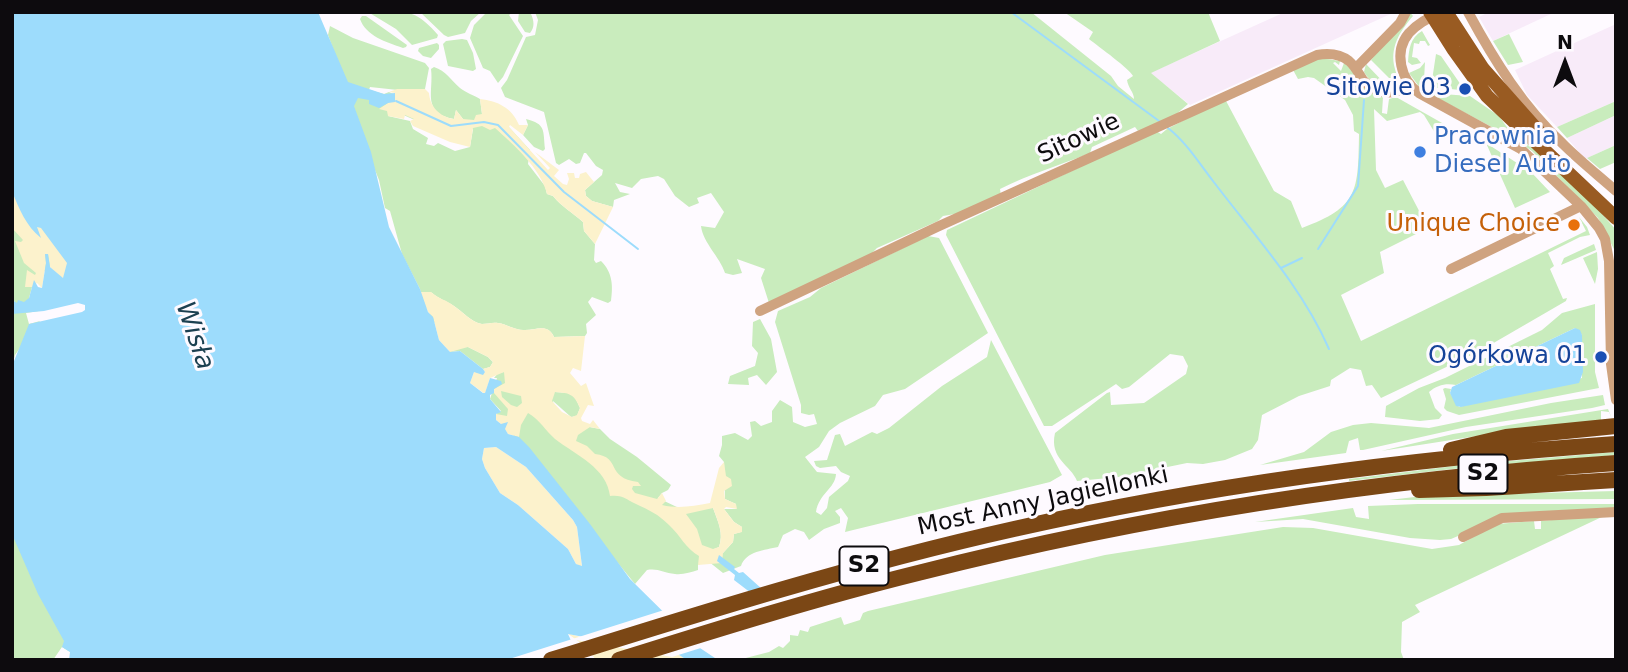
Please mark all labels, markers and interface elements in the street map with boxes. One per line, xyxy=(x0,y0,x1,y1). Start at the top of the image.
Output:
north arrow xyxy=(1530,28,1600,98)
text: N xyxy=(1557,31,1573,53)
place label: Sitowie 03 xyxy=(1326,75,1451,103)
marker: Sitowie 03 xyxy=(1457,81,1473,97)
street label: Sitowie xyxy=(1033,108,1125,170)
place label: Pracownia Diesel Auto xyxy=(1434,124,1571,180)
marker: Pracownia Diesel Auto xyxy=(1412,144,1428,160)
place label: Unique Choice xyxy=(1386,211,1560,239)
marker: Unique Choice xyxy=(1566,217,1582,233)
water label: Wisła xyxy=(168,298,220,374)
place label: Ogórkowa 01 xyxy=(1428,343,1587,371)
marker: Ogórkowa 01 xyxy=(1593,349,1609,365)
road number: S2 xyxy=(1458,454,1508,494)
street label: Most Anny Jagiellonki xyxy=(915,461,1171,543)
road number: S2 xyxy=(840,546,888,586)

